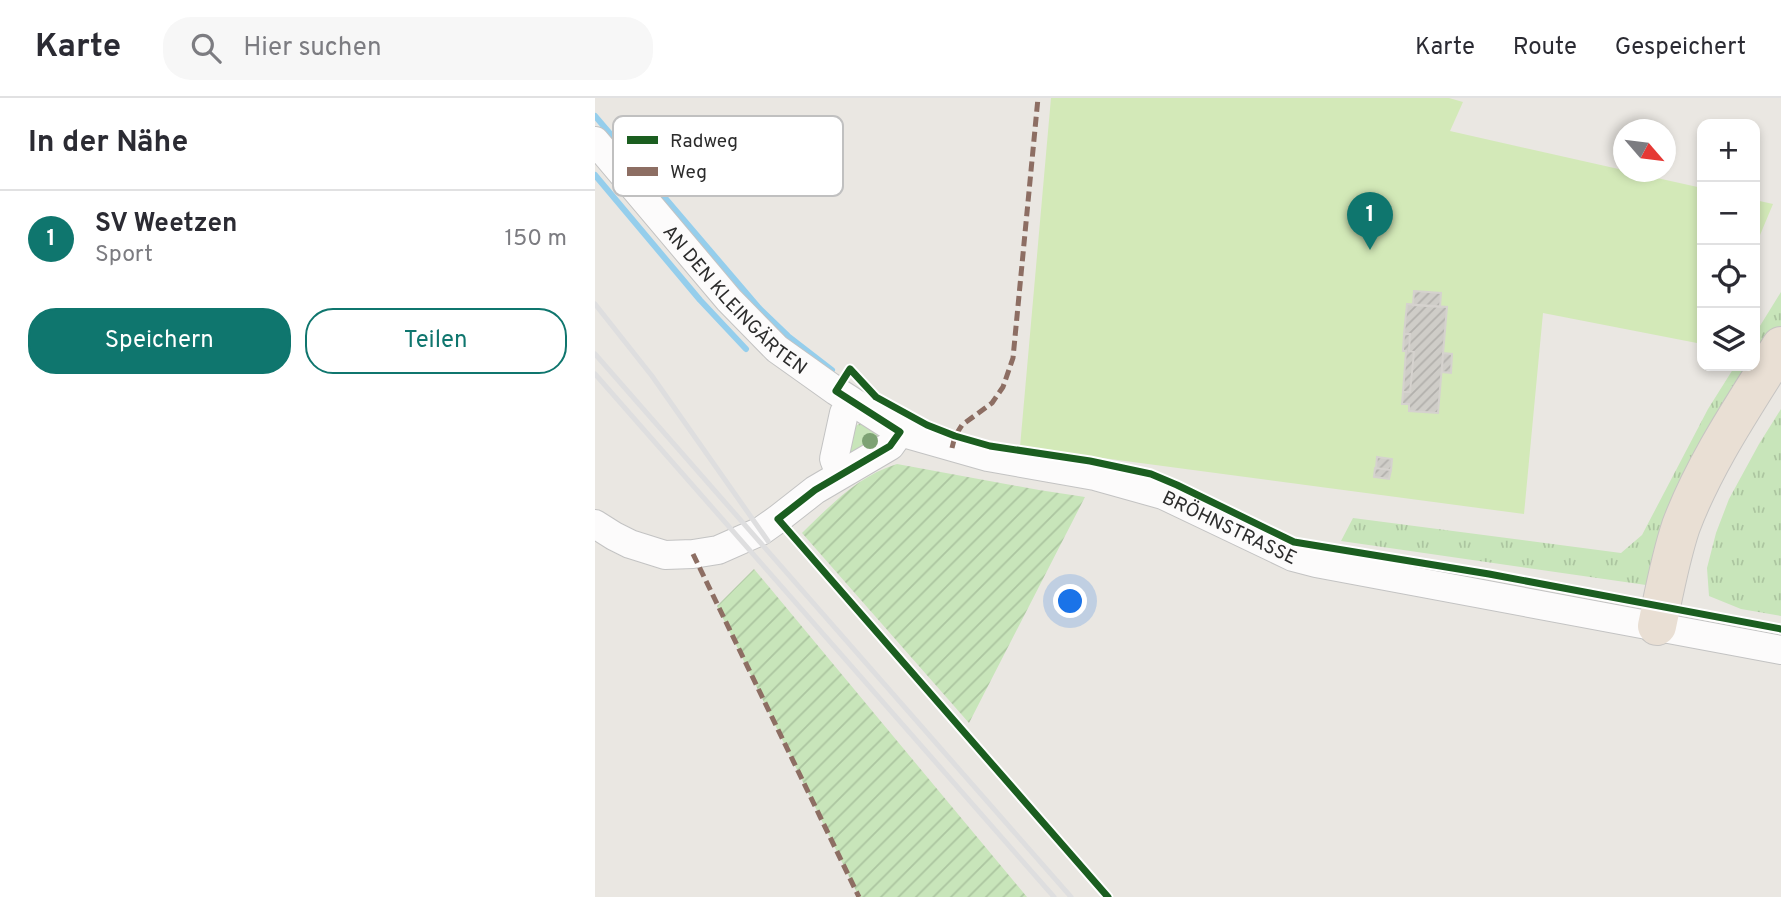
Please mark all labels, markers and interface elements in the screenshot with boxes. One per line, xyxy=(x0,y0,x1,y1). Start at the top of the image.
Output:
search box xyxy=(163,17,653,80)
text: Karte xyxy=(35,27,121,69)
icon: search xyxy=(187,29,225,67)
text: Hier suchen xyxy=(243,32,382,65)
text: Karte xyxy=(1415,33,1475,63)
text: Route xyxy=(1513,33,1577,63)
text: Gespeichert xyxy=(1615,33,1746,63)
legend xyxy=(613,116,843,196)
north arrow xyxy=(1613,119,1676,182)
map controls xyxy=(1697,119,1760,371)
button: + xyxy=(1697,119,1760,182)
text: In der Nähe xyxy=(28,125,188,162)
text: Radweg xyxy=(670,130,738,154)
text: Weg xyxy=(670,161,707,185)
button: − xyxy=(1697,182,1760,245)
pin: 1 xyxy=(1347,192,1393,250)
text: SV Weetzen xyxy=(95,208,237,241)
street label: AN DEN KLEINGÄRTEN xyxy=(657,221,811,381)
text: 1 xyxy=(46,225,56,254)
text: 150 m xyxy=(505,225,567,254)
text: Sport xyxy=(95,241,153,270)
button: locate xyxy=(1697,245,1760,308)
button: Speichern xyxy=(28,308,291,374)
button: Teilen xyxy=(305,308,567,374)
button: layers xyxy=(1697,308,1760,371)
street label: BRÖHNSTRASSE xyxy=(1158,486,1300,571)
your location xyxy=(1053,584,1087,618)

